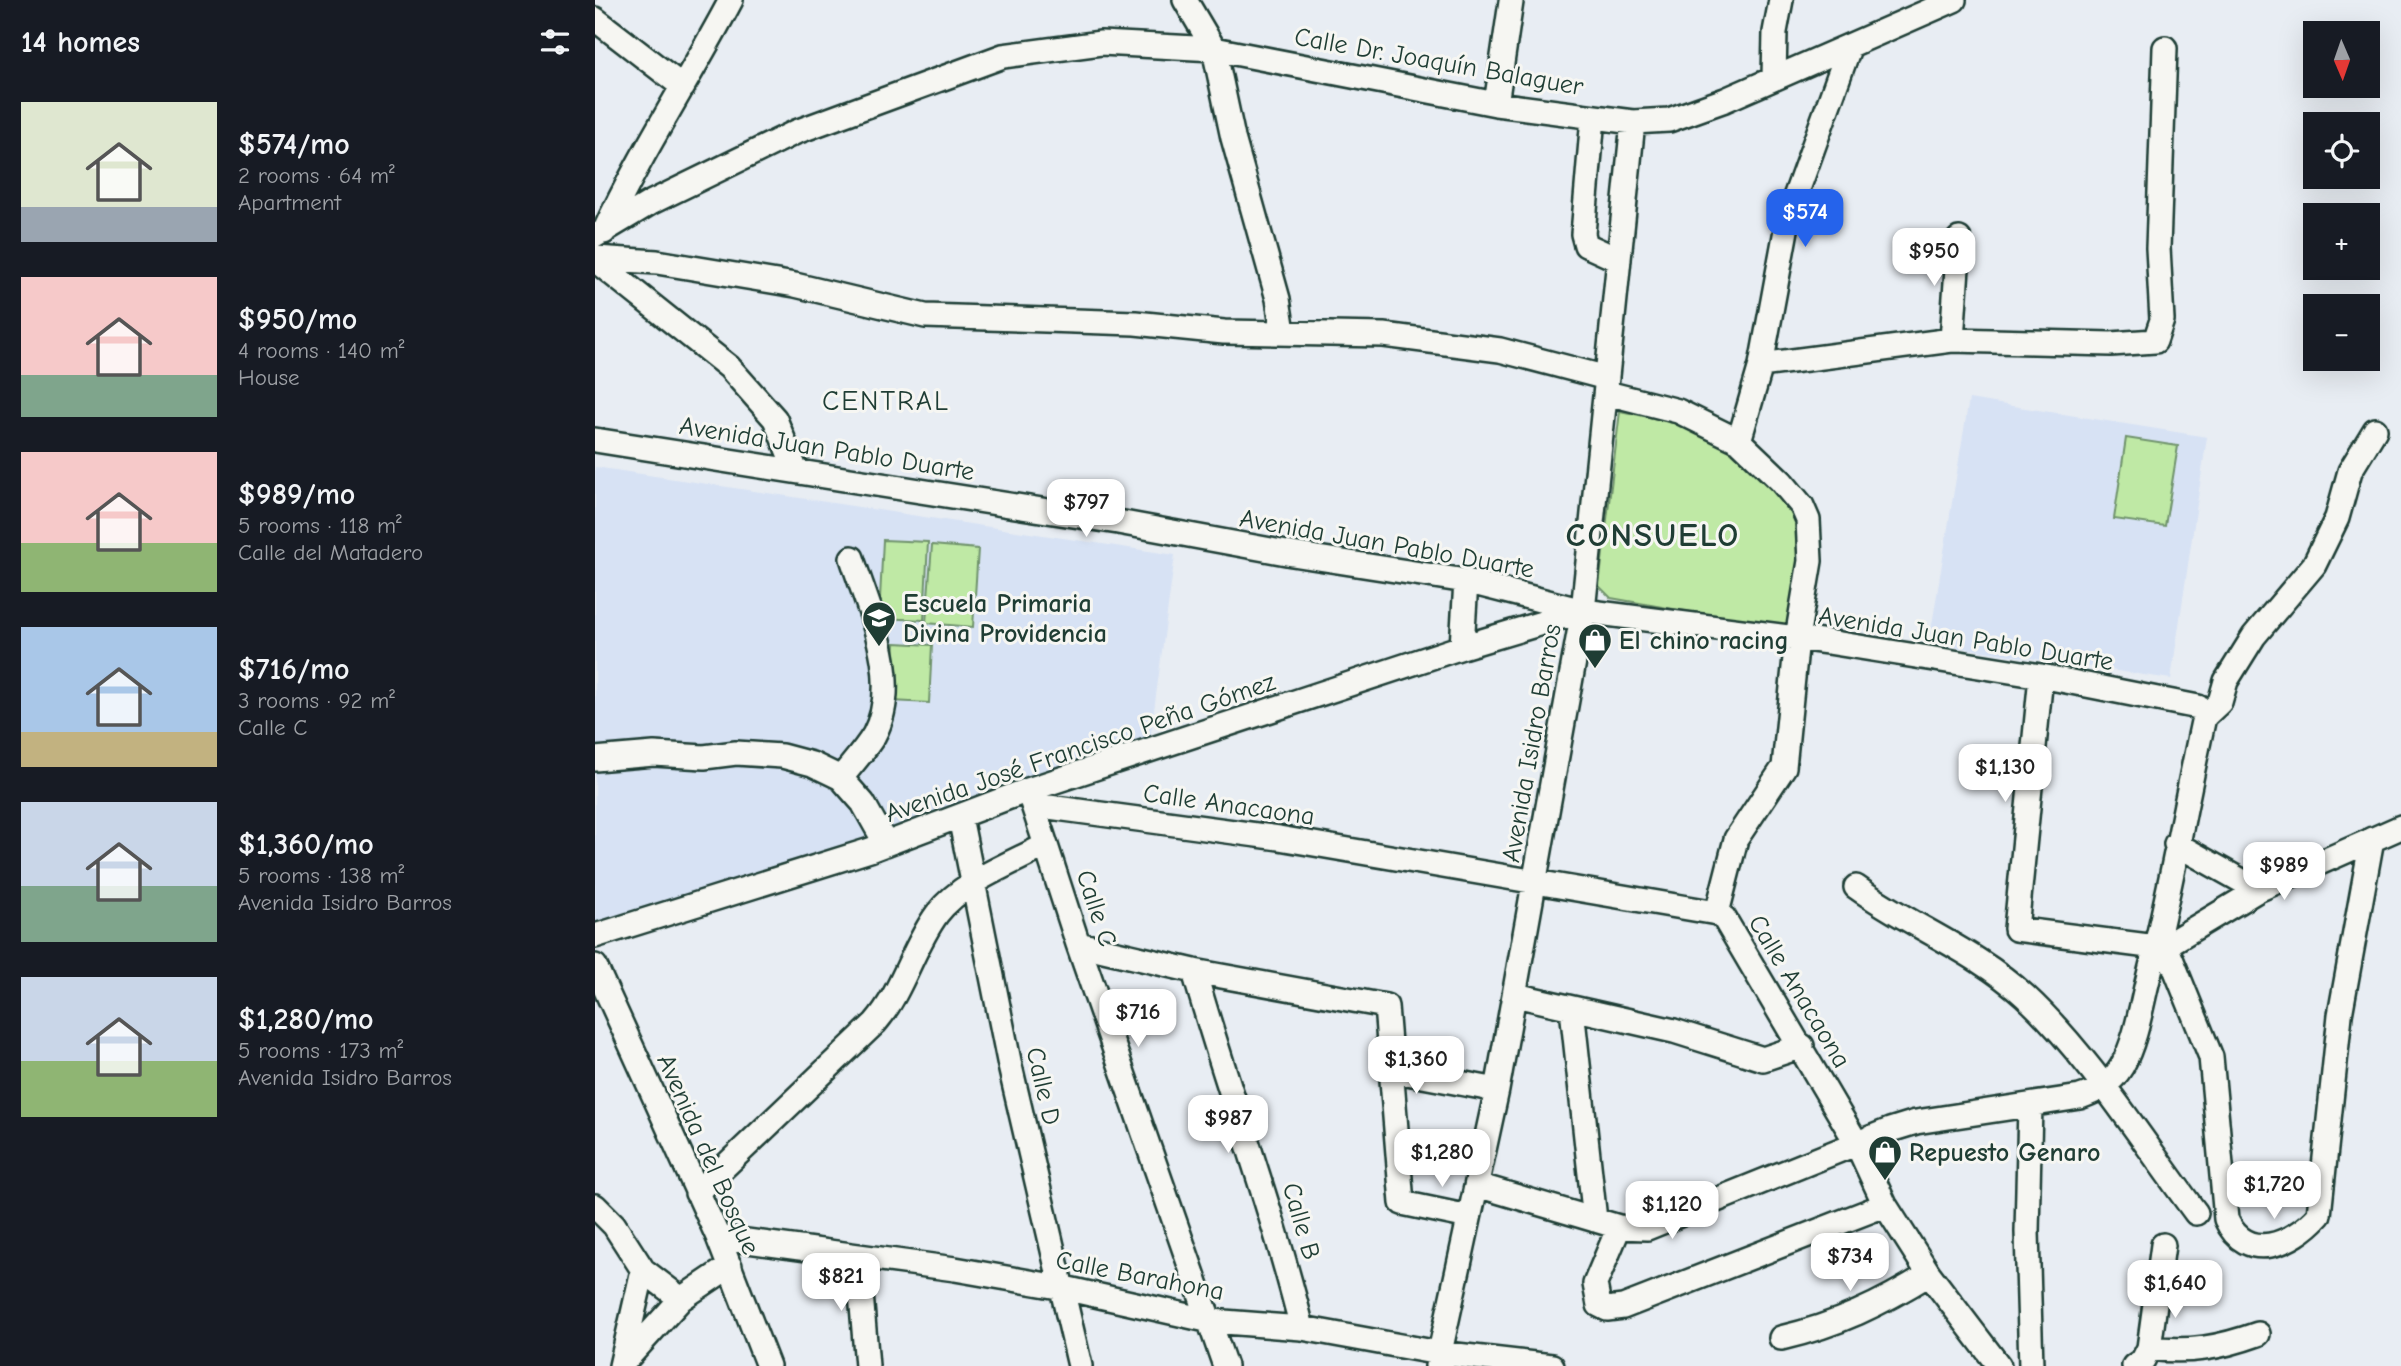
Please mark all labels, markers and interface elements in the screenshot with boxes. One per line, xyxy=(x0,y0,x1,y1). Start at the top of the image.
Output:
north arrow xyxy=(2303,21,2380,98)
map controls xyxy=(2303,21,2380,371)
street label: Calle Dr. Joaquín Balaguer xyxy=(1292,22,1586,102)
icon: filters xyxy=(536,23,574,61)
text: 14 homes xyxy=(21,25,140,60)
button: locate xyxy=(2303,112,2380,189)
text: $574/mo xyxy=(238,127,350,162)
icon: home xyxy=(77,130,161,214)
text: 2 rooms · 64 m² xyxy=(238,162,395,189)
text: Apartment xyxy=(238,189,341,216)
pin: $574 xyxy=(1764,190,1846,249)
text: $574 xyxy=(1782,198,1828,225)
button: + xyxy=(2303,203,2380,280)
pin: $950 xyxy=(1893,229,1975,288)
text: $950 xyxy=(1908,237,1960,264)
button: − xyxy=(2303,294,2380,371)
text: $950/mo xyxy=(238,302,357,337)
icon: home xyxy=(77,305,161,389)
text: 4 rooms · 140 m² xyxy=(238,337,405,364)
text: House xyxy=(238,364,300,391)
district label: CENTRAL xyxy=(822,385,950,417)
street label: Avenida Juan Pablo Duarte xyxy=(677,411,977,487)
text: $989/mo xyxy=(238,477,355,512)
icon: home xyxy=(77,480,161,564)
pin: $797 xyxy=(1045,480,1127,539)
text: $797 xyxy=(1063,488,1109,515)
street label: Avenida Juan Pablo Duarte xyxy=(1237,503,1536,585)
text: 5 rooms · 118 m² xyxy=(238,512,402,539)
district label: CONSUELO xyxy=(1566,516,1740,554)
text: Calle del Matadero xyxy=(238,539,423,566)
place label: Escuela Primaria Divina Providencia xyxy=(903,589,1107,649)
school or university icon: Escuela Primaria Divina Providencia xyxy=(860,599,898,648)
street label: Avenida Juan Pablo Duarte xyxy=(1816,601,2116,677)
shop icon: El chino racing xyxy=(1576,621,1614,670)
street label: Avenida Isidro Barros xyxy=(1496,622,1568,865)
place label: El chino racing xyxy=(1619,626,1789,656)
text: $716/mo xyxy=(238,652,350,687)
icon: home xyxy=(77,655,161,739)
street label: Avenida José Francisco Peña Gómez xyxy=(881,667,1279,829)
text: 3 rooms · 92 m² xyxy=(238,687,395,714)
text: Calle C xyxy=(238,714,307,741)
pin: $1,130 xyxy=(1948,744,2062,804)
text: $1,130 xyxy=(1975,753,2035,780)
street label: Calle Anacaona xyxy=(1141,778,1317,832)
text: $1,360/mo xyxy=(238,827,374,862)
icon: home xyxy=(77,830,161,914)
pin: $989 xyxy=(2243,842,2325,902)
text: $989 xyxy=(2259,851,2309,878)
text: 5 rooms · 138 m² xyxy=(238,862,404,889)
street label: Calle C xyxy=(1070,866,1122,950)
text: Avenida Isidro Barros xyxy=(238,889,452,916)
street label: Calle Anacaona xyxy=(1742,910,1857,1073)
pin: $716 xyxy=(1097,990,1179,1049)
text: $716 xyxy=(1115,998,1161,1025)
text: $1,280/mo xyxy=(238,1002,374,1037)
icon: home xyxy=(77,1005,161,1089)
pin: $1,360 xyxy=(1359,1036,1473,1096)
text: 5 rooms · 173 m² xyxy=(238,1037,403,1064)
street label: Calle D xyxy=(1020,1044,1067,1128)
text: $1,360 xyxy=(1384,1045,1448,1072)
street label: Avenida del Bosque xyxy=(650,1050,766,1259)
text: Avenida Isidro Barros xyxy=(238,1064,452,1091)
pin: $987 xyxy=(1187,1096,1269,1155)
text: $987 xyxy=(1204,1104,1252,1131)
pin: $1,280 xyxy=(1385,1130,1499,1189)
shop icon: Repuesto Genaro xyxy=(1866,1133,1904,1182)
text: $1,280 xyxy=(1410,1138,1474,1165)
place label: Repuesto Genaro xyxy=(1909,1138,2100,1168)
pin: $1,720 xyxy=(2217,1162,2331,1221)
text: $1,720 xyxy=(2243,1170,2305,1197)
street label: Calle B xyxy=(1276,1179,1326,1263)
pin: $1,120 xyxy=(1615,1182,1729,1241)
text: $1,120 xyxy=(1642,1190,1702,1217)
pin: $734 xyxy=(1809,1234,1891,1293)
text: $734 xyxy=(1827,1242,1873,1269)
street label: Calle Barahona xyxy=(1053,1245,1226,1307)
pin: $821 xyxy=(800,1254,882,1313)
pin: $1,640 xyxy=(2118,1260,2232,1320)
text: $821 xyxy=(818,1262,864,1289)
text: $1,640 xyxy=(2143,1269,2207,1296)

